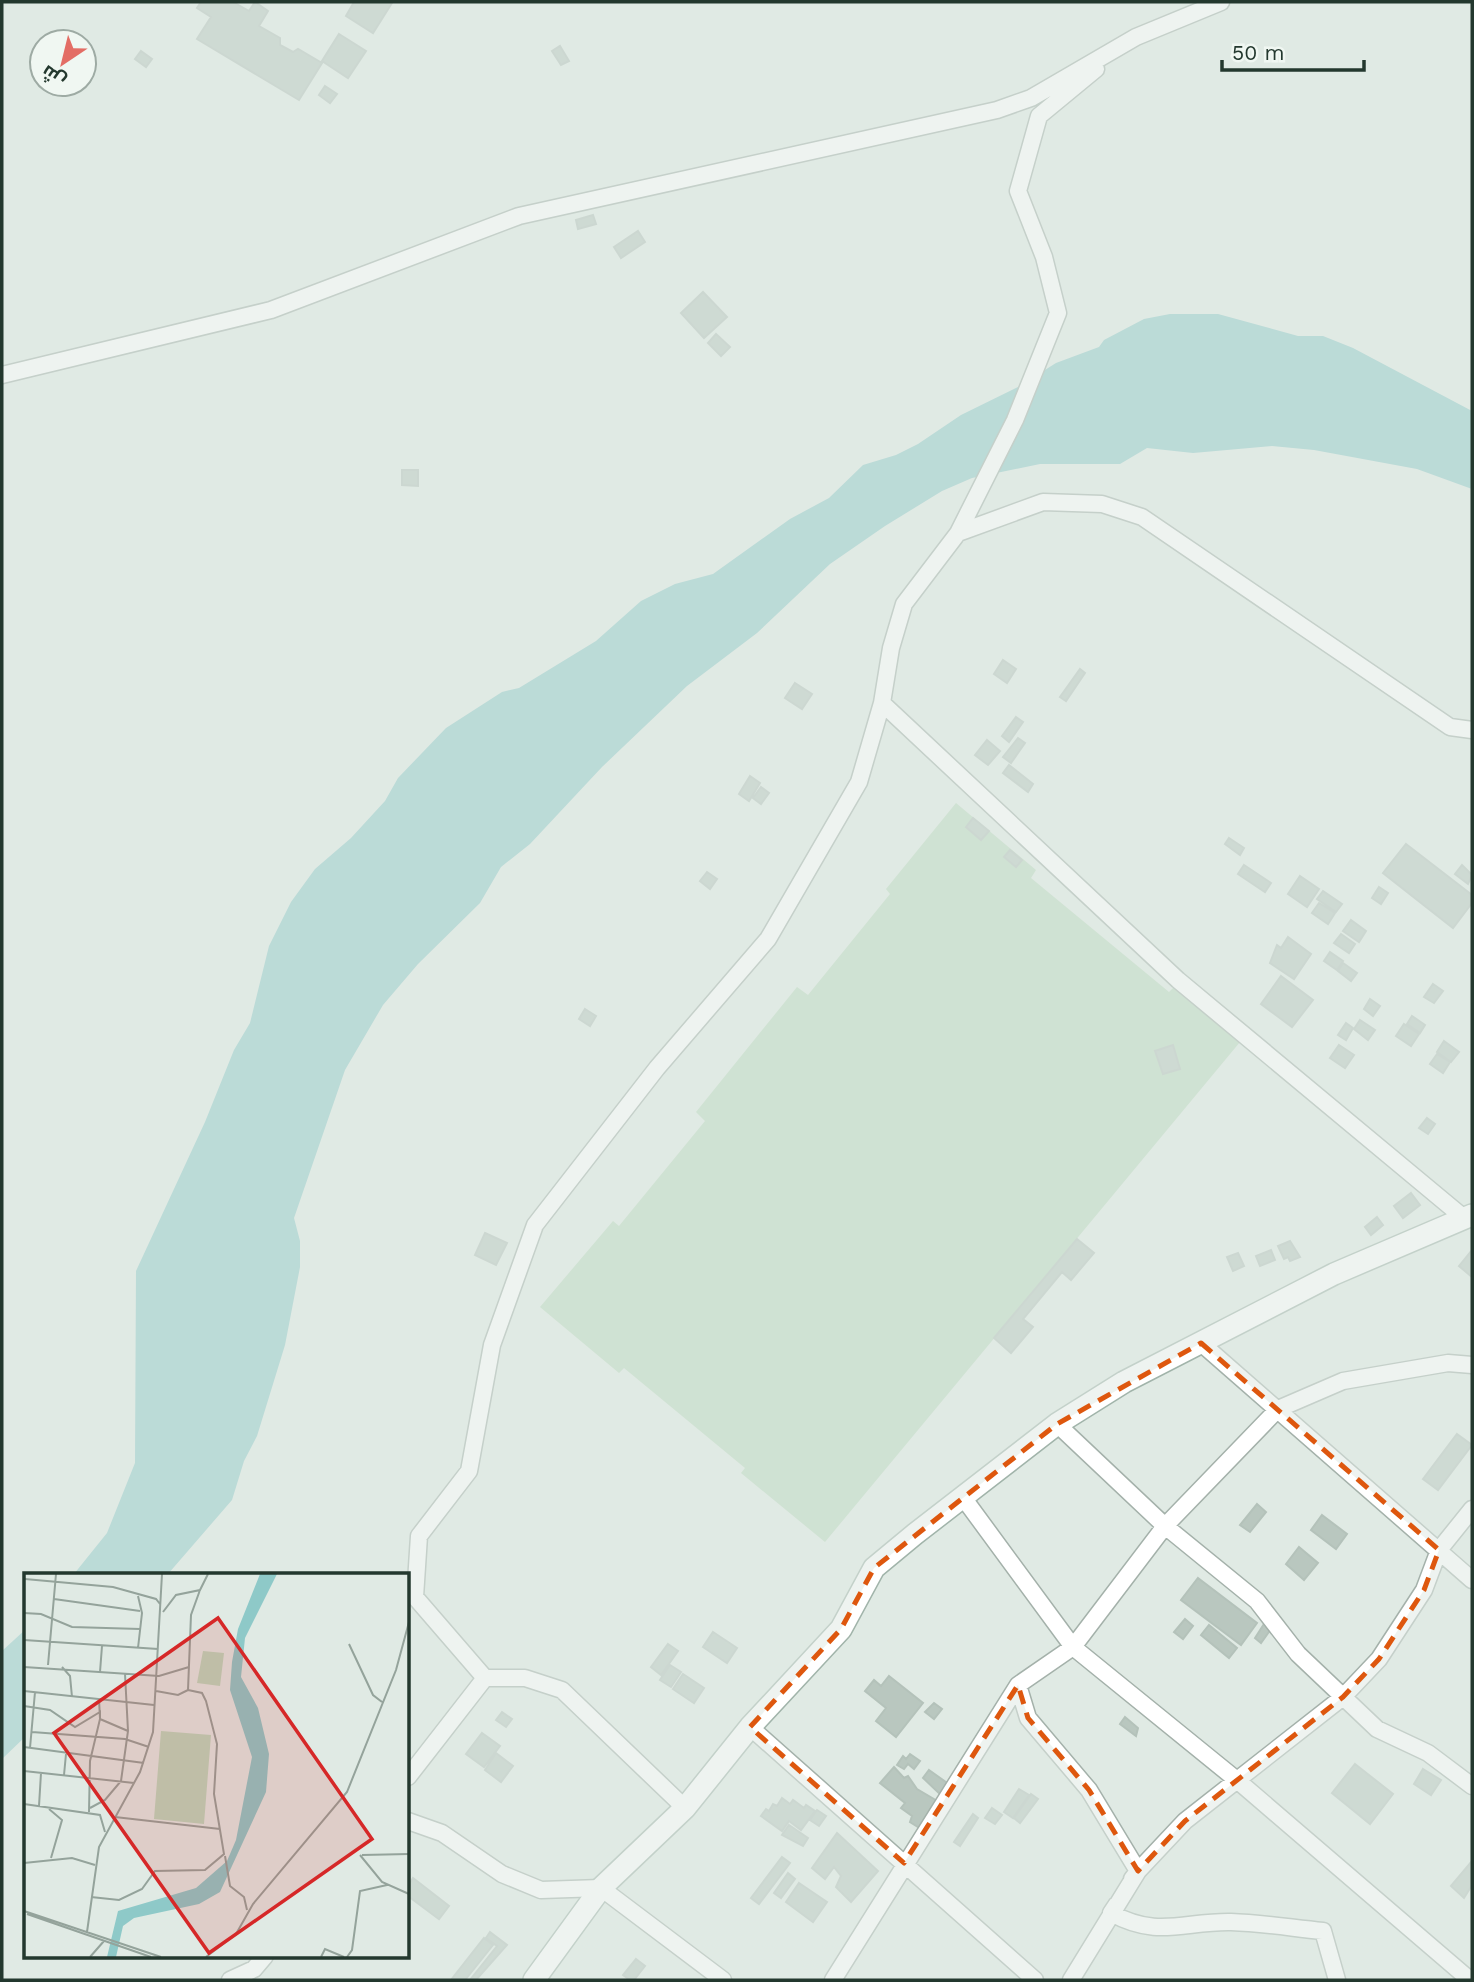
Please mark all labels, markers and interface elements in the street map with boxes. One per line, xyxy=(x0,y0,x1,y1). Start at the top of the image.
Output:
north arrow xyxy=(28,28,98,98)
scale bar xyxy=(1222,28,1364,72)
text: 50 m xyxy=(1232,40,1284,65)
text: ش xyxy=(37,60,70,93)
inset map xyxy=(24,1573,410,1958)

